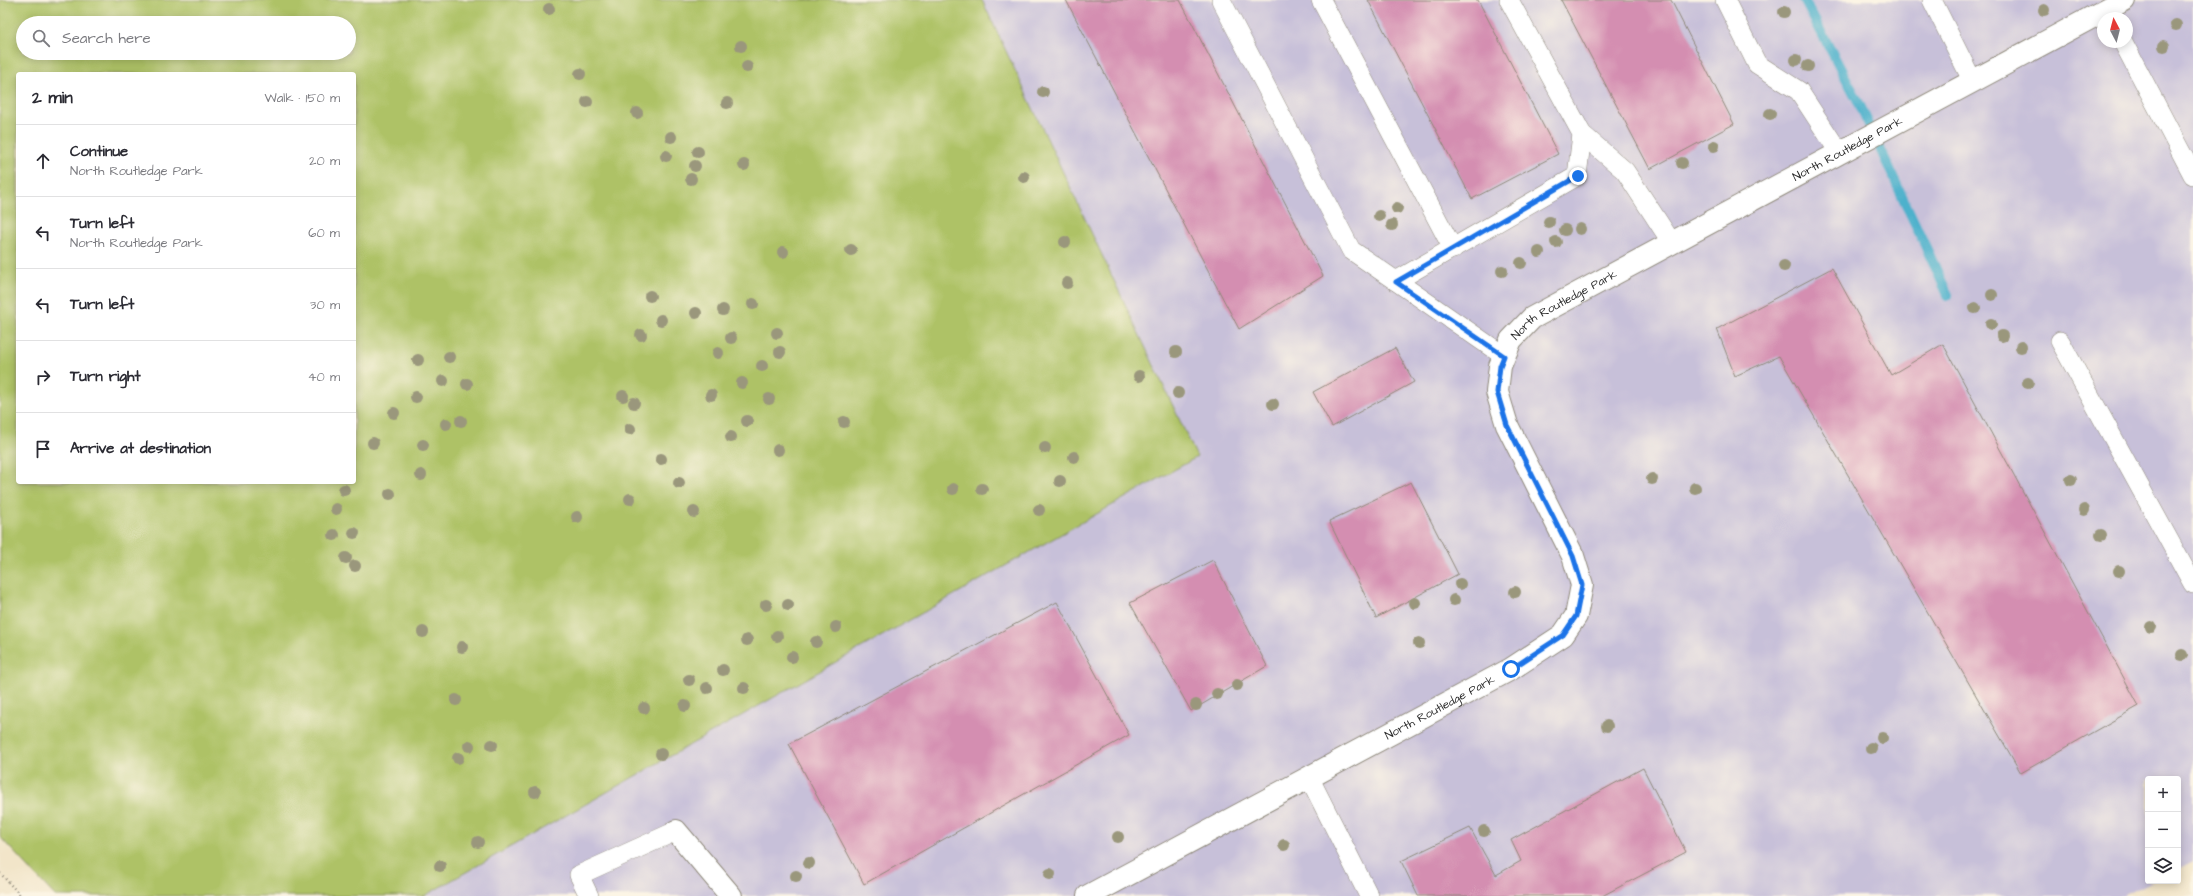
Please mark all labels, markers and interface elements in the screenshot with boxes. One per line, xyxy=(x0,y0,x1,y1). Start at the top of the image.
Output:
north arrow xyxy=(2097,12,2133,48)
search box xyxy=(16,16,356,60)
icon: search xyxy=(30,27,52,49)
text: Search here xyxy=(62,28,151,49)
text: 2 min xyxy=(32,86,73,110)
text: Walk · 150 m xyxy=(265,89,340,107)
street label: North Routledge Park xyxy=(1789,112,1906,185)
text: Continue xyxy=(70,141,128,162)
icon: ahead xyxy=(32,150,54,172)
text: 20 m xyxy=(309,152,340,170)
text: North Routledge Park xyxy=(70,162,203,180)
route end xyxy=(1569,167,1587,185)
text: Turn left xyxy=(70,213,134,234)
icon: left xyxy=(32,222,54,244)
text: 60 m xyxy=(308,224,340,242)
text: North Routledge Park xyxy=(70,234,203,252)
street label: North Routledge Park xyxy=(1507,265,1620,344)
icon: left xyxy=(32,294,54,316)
text: Turn left xyxy=(70,294,134,315)
text: 30 m xyxy=(310,296,340,314)
icon: right xyxy=(32,366,54,388)
text: Turn right xyxy=(70,366,141,387)
text: 40 m xyxy=(308,368,340,386)
icon: arrive xyxy=(32,438,54,460)
text: Arrive at destination xyxy=(70,438,211,459)
route start xyxy=(1502,660,1520,678)
street label: North Routledge Park xyxy=(1382,671,1498,744)
map controls xyxy=(2145,776,2181,884)
button: + xyxy=(2145,776,2181,812)
button: − xyxy=(2145,812,2181,848)
button: layers xyxy=(2145,848,2181,884)

